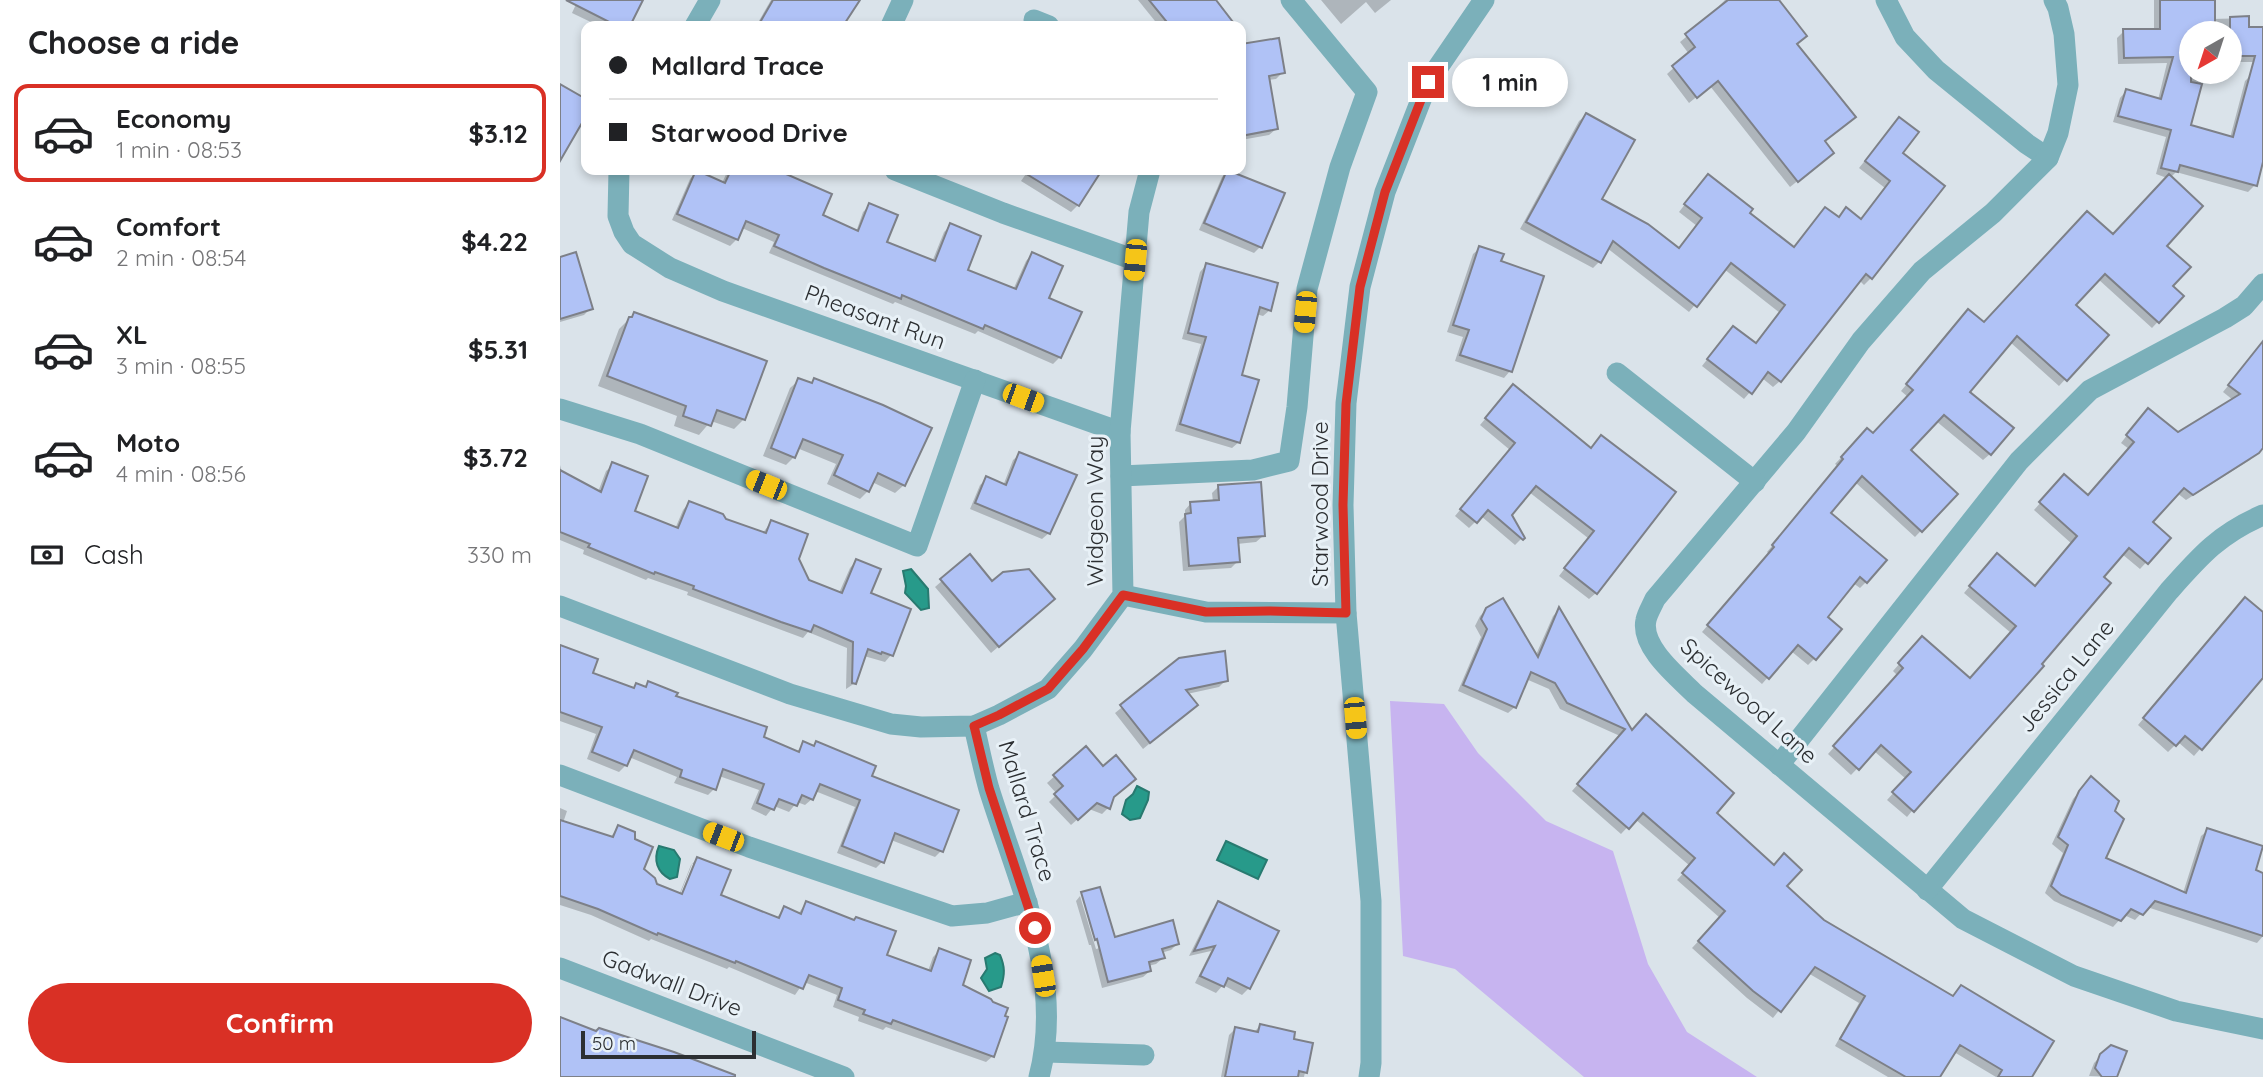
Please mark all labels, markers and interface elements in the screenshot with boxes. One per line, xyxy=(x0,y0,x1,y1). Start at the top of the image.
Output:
north arrow xyxy=(2179,21,2242,84)
map controls xyxy=(2179,21,2242,84)
text: Choose a ride xyxy=(28,22,240,62)
text: Mallard Trace xyxy=(651,49,824,82)
callout: 1 min xyxy=(1452,57,1568,106)
route end xyxy=(1412,66,1444,98)
text: 1 min xyxy=(1482,68,1538,97)
icon: car xyxy=(32,102,95,165)
text: Economy xyxy=(116,102,231,135)
text: Starwood Drive xyxy=(651,116,848,149)
text: $3.12 xyxy=(468,117,528,150)
text: 1 min · 08:53 xyxy=(116,135,242,164)
icon: car xyxy=(32,210,95,273)
text: Comfort xyxy=(116,210,221,243)
text: $4.22 xyxy=(461,225,528,258)
car xyxy=(1123,238,1148,282)
text: 2 min · 08:54 xyxy=(116,243,246,272)
street label: Pheasant Run xyxy=(801,278,949,355)
car xyxy=(1293,290,1318,334)
icon: car xyxy=(32,318,95,381)
text: XL xyxy=(116,318,148,351)
text: $5.31 xyxy=(468,333,528,366)
text: 3 min · 08:55 xyxy=(116,351,246,380)
car xyxy=(1000,381,1047,415)
street label: Starwood Drive xyxy=(1305,421,1334,587)
icon: car xyxy=(32,426,95,489)
text: Moto xyxy=(116,426,180,459)
street label: Widgeon Way xyxy=(1080,436,1109,586)
text: $3.72 xyxy=(463,441,528,474)
text: 4 min · 08:56 xyxy=(116,459,246,488)
car xyxy=(743,467,790,503)
icon: cash xyxy=(28,536,66,574)
text: Cash xyxy=(84,538,144,571)
text: 330 m xyxy=(467,540,532,569)
street label: Jessica Lane xyxy=(2011,613,2120,738)
street label: Spicewood Lane xyxy=(1675,631,1824,770)
car xyxy=(1343,696,1368,740)
street label: Mallard Trace xyxy=(992,737,1063,885)
car xyxy=(700,820,747,854)
route start xyxy=(1019,912,1051,944)
street label: Gadwall Drive xyxy=(598,943,746,1023)
car xyxy=(1030,954,1057,998)
button: Confirm xyxy=(28,983,532,1063)
scale bar xyxy=(581,1028,756,1060)
text: 50 m xyxy=(592,1031,636,1055)

